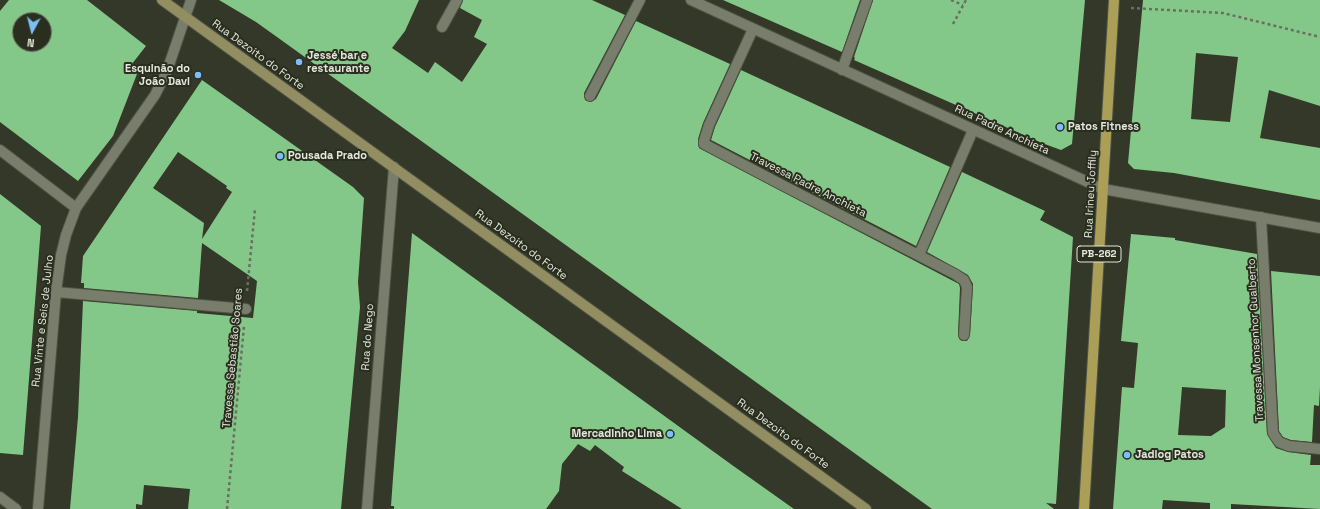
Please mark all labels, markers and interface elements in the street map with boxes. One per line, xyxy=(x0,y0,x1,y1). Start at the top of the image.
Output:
north arrow xyxy=(12,12,52,52)
street label: Rua Dezoito do Forte xyxy=(209,17,307,93)
text: N xyxy=(26,36,35,50)
place label: Jessé bar e restaurante xyxy=(307,49,370,75)
marker: Jessé bar e restaurante xyxy=(294,57,304,67)
place label: Esquinão do João Davi xyxy=(125,62,190,88)
marker: Esquinão do João Davi xyxy=(193,70,203,80)
street label: Rua Padre Anchieta xyxy=(952,102,1052,158)
place label: Patos Fitness xyxy=(1068,120,1139,134)
marker: Patos Fitness xyxy=(1055,122,1065,132)
place label: Pousada Prado xyxy=(288,149,367,163)
street label: Travessa Padre Anchieta xyxy=(748,150,868,220)
street label: Rua Irineu Joffily xyxy=(1082,150,1100,238)
marker: Pousada Prado xyxy=(275,151,285,161)
street label: Rua Dezoito do Forte xyxy=(472,207,570,283)
road number: PB-262 xyxy=(1077,246,1121,262)
street label: Rua Vinte e Seis de Julho xyxy=(30,254,56,388)
street label: Travessa Monsenhor Gualberto xyxy=(1245,258,1267,422)
street label: Travessa Sebastião Soares xyxy=(220,287,246,429)
street label: Rua do Nego xyxy=(359,303,377,371)
street label: Rua Dezoito do Forte xyxy=(734,396,832,472)
place label: Mercadinho Lima xyxy=(571,427,662,441)
marker: Mercadinho Lima xyxy=(665,429,675,439)
place label: Jadlog Patos xyxy=(1135,448,1204,462)
marker: Jadlog Patos xyxy=(1122,450,1132,460)

